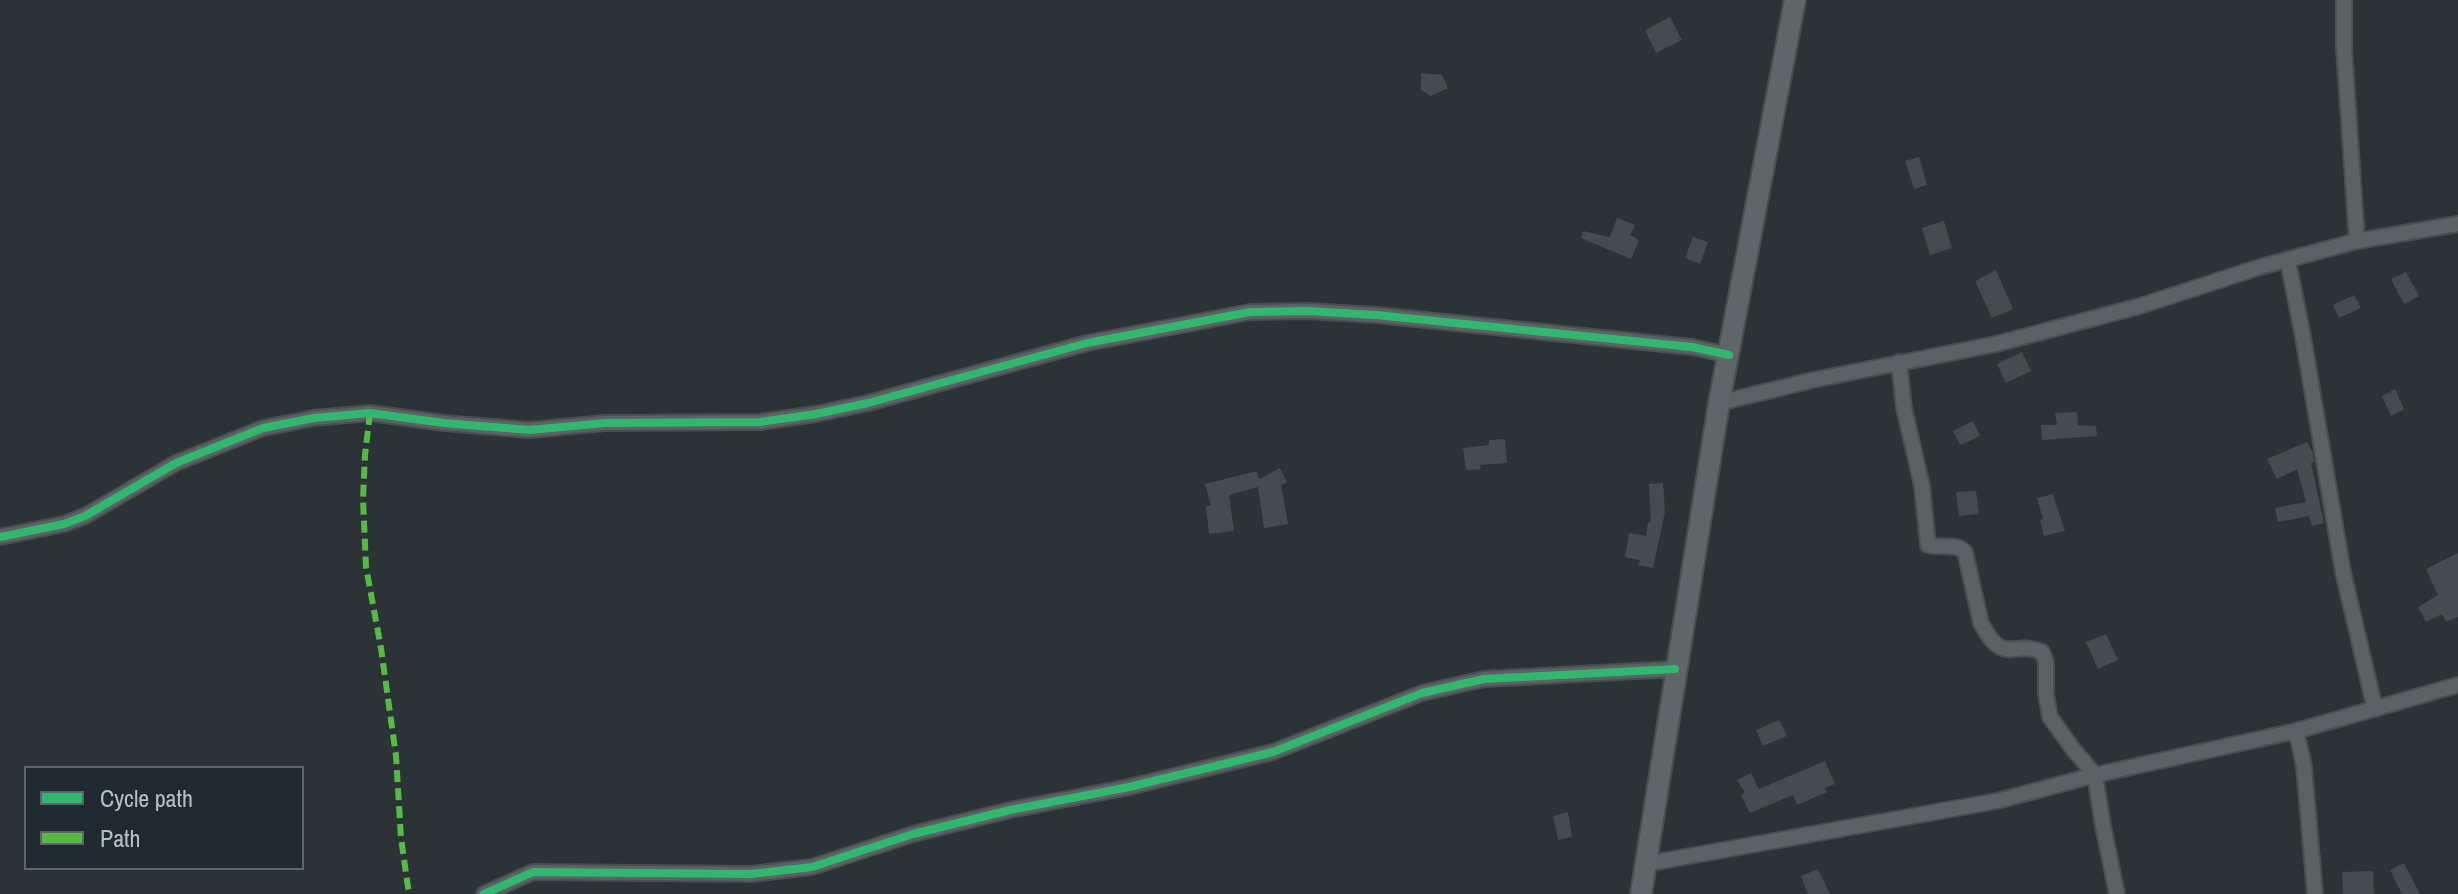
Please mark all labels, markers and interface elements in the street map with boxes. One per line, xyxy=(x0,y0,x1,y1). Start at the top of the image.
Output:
legend xyxy=(24,766,304,870)
text: Cycle path xyxy=(100,782,193,814)
text: Path xyxy=(100,822,141,854)

